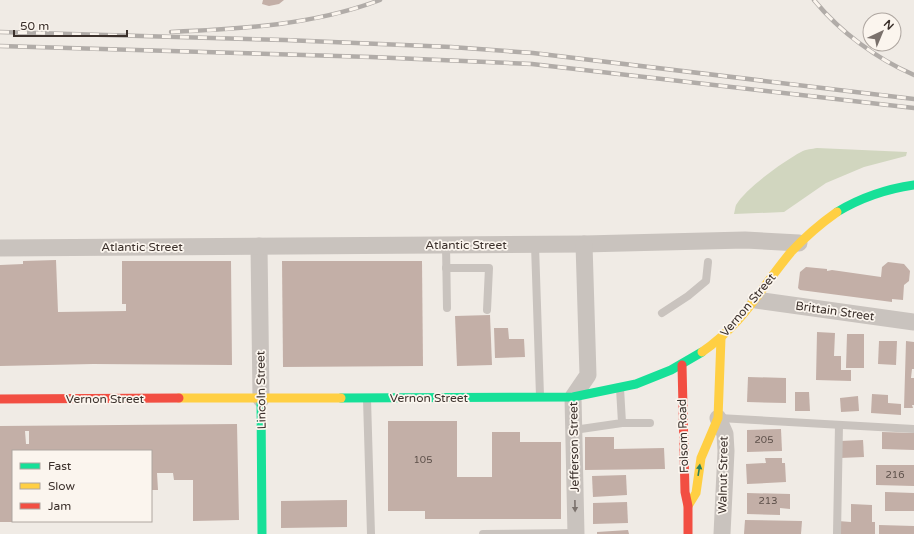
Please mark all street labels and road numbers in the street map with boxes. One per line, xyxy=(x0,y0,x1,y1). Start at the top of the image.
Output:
street label: Atlantic Street xyxy=(425,238,507,252)
street label: Atlantic Street xyxy=(101,240,183,254)
street label: Vernon Street xyxy=(717,270,779,340)
street label: Brittain Street xyxy=(795,299,876,324)
street label: Lincoln Street xyxy=(253,350,269,429)
street label: Vernon Street xyxy=(390,391,469,405)
street label: Vernon Street xyxy=(66,392,145,406)
street label: Folsom Road xyxy=(675,399,691,473)
street label: Jefferson Street xyxy=(566,401,582,492)
street label: Walnut Street xyxy=(715,435,731,514)

